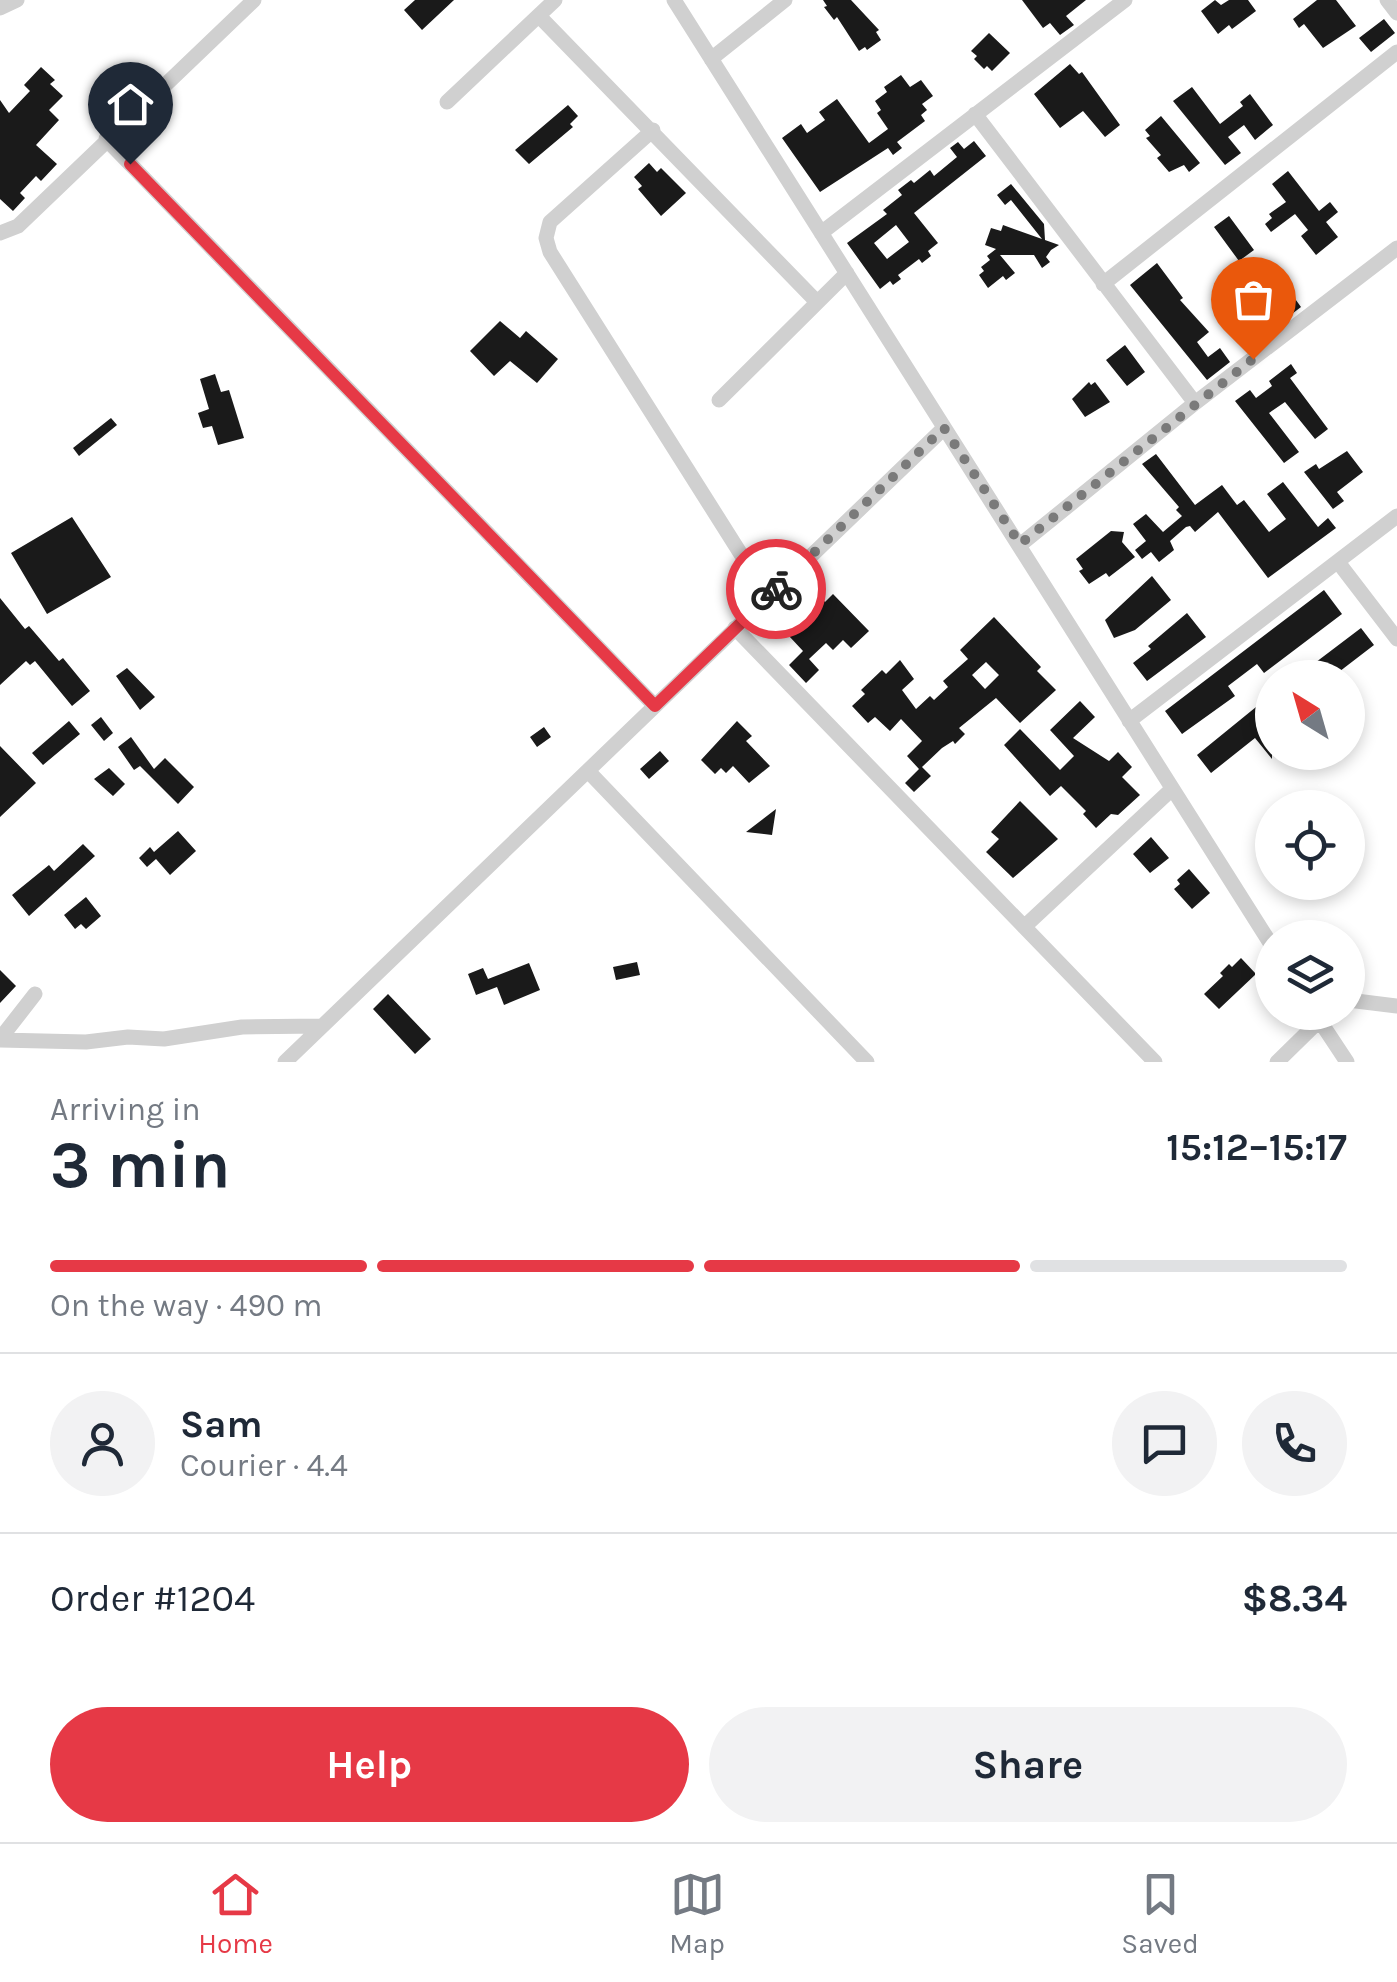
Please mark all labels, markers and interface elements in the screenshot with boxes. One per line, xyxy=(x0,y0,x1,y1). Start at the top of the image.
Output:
pin xyxy=(88,62,173,165)
icon: home xyxy=(103,77,158,132)
pin xyxy=(1211,257,1296,360)
icon: bag xyxy=(1226,272,1281,327)
courier xyxy=(726,539,826,639)
icon: bike xyxy=(749,562,804,617)
north arrow xyxy=(1255,660,1365,770)
map controls xyxy=(1255,660,1365,1030)
button: locate xyxy=(1255,790,1365,900)
button: layers xyxy=(1255,920,1365,1030)
text: Arriving in xyxy=(50,1091,201,1128)
text: 15:12–15:17 xyxy=(1166,1125,1347,1170)
text: 3 min xyxy=(50,1127,230,1203)
text: On the way · 490 m xyxy=(50,1287,323,1324)
button: person xyxy=(50,1391,155,1496)
button: chat xyxy=(1112,1391,1217,1496)
button: phone xyxy=(1242,1391,1347,1496)
text: Sam xyxy=(180,1402,263,1447)
text: Courier · 4.4 xyxy=(180,1447,348,1484)
text: Order #1204 xyxy=(50,1576,255,1621)
text: $8.34 xyxy=(1242,1576,1347,1621)
button: Help xyxy=(50,1707,689,1822)
button: Share xyxy=(709,1707,1347,1822)
tab: Home xyxy=(198,1867,273,1960)
tab: Map xyxy=(669,1867,725,1960)
tab: Saved xyxy=(1121,1867,1199,1960)

